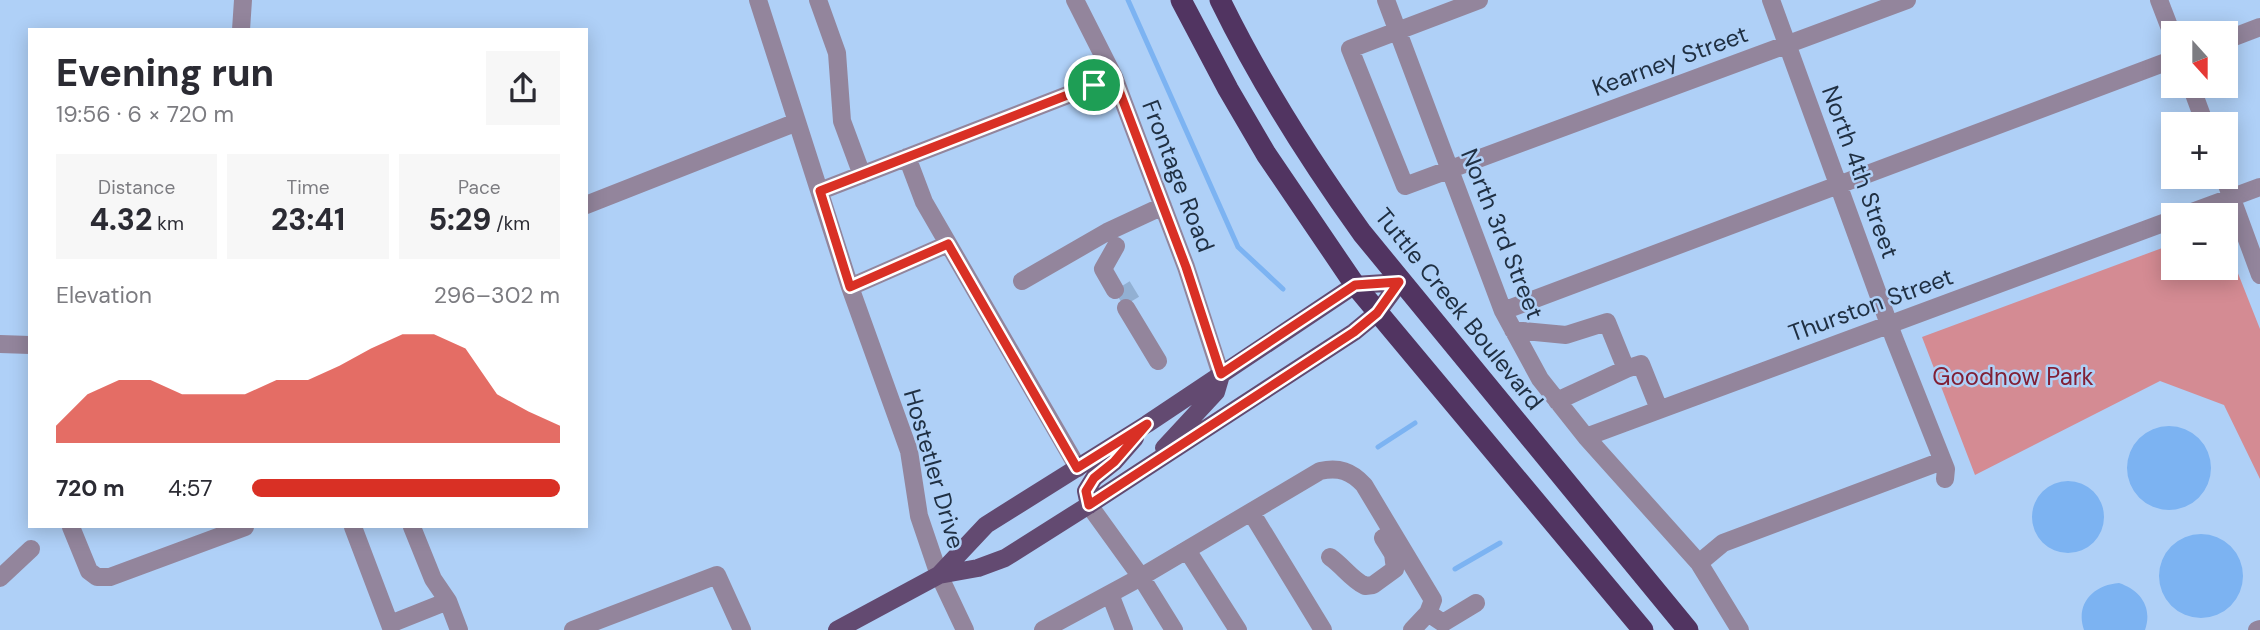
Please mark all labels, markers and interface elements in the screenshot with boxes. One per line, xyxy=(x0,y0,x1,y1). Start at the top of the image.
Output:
street label: Kearney Street xyxy=(1588,18,1752,103)
north arrow xyxy=(2161,21,2238,98)
map controls xyxy=(2161,21,2238,280)
text: Evening run xyxy=(56,48,274,98)
button: share xyxy=(486,51,560,125)
pin xyxy=(1064,55,1124,115)
icon: arrive xyxy=(1075,66,1113,104)
street label: North 4th Street xyxy=(1815,81,1906,262)
street label: Frontage Road xyxy=(1135,95,1222,256)
text: 19:56 · 6 × 720 m xyxy=(56,99,234,129)
button: + xyxy=(2161,112,2238,189)
street label: North 3rd Street xyxy=(1454,144,1551,324)
text: Distance xyxy=(98,175,175,200)
text: Time xyxy=(287,175,329,200)
text: Pace xyxy=(458,175,501,200)
text: 4.32 xyxy=(89,200,152,239)
text: 23:41 xyxy=(271,200,345,239)
text: 5:29 xyxy=(428,200,491,239)
street label: Tuttle Creek Boulevard xyxy=(1368,201,1550,416)
button: − xyxy=(2161,203,2238,280)
text: km xyxy=(152,211,184,236)
text: /km xyxy=(491,211,530,236)
street label: Thurston Street xyxy=(1784,260,1957,349)
text: Elevation xyxy=(56,280,152,310)
text: 296–302 m xyxy=(434,280,560,310)
park label: Goodnow Park xyxy=(1932,361,2094,392)
street label: Hostetler Drive xyxy=(897,385,972,552)
text: 720 m xyxy=(56,473,125,503)
text: 4:57 xyxy=(168,473,213,503)

